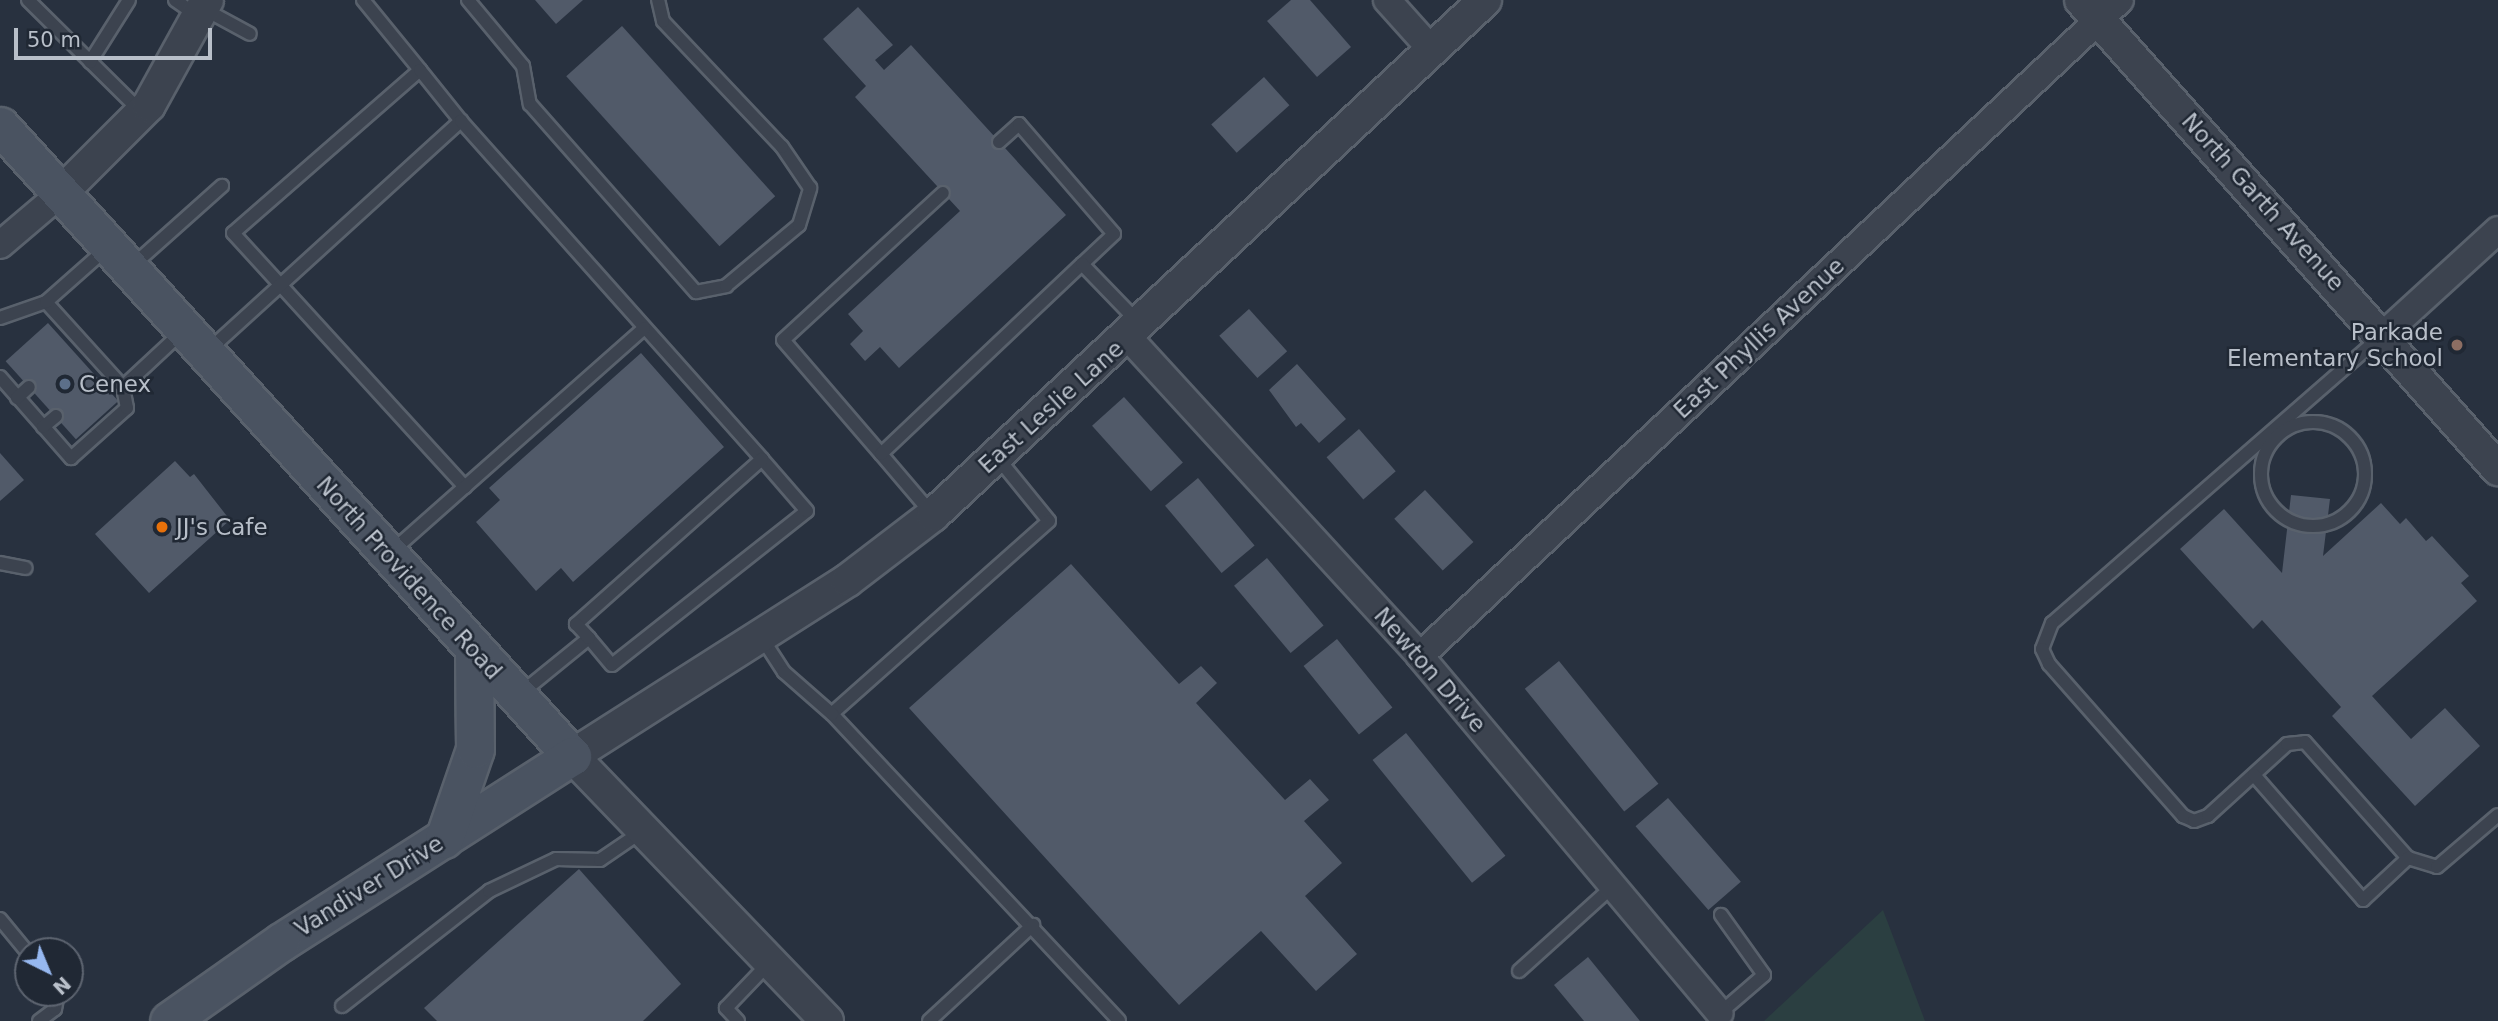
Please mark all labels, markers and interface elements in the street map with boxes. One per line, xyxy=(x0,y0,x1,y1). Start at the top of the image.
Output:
scale bar xyxy=(18,14,215,58)
text: 50 m xyxy=(27,28,81,52)
street label: North Garth Avenue xyxy=(2176,108,2350,296)
street label: East Phyllis Avenue xyxy=(1668,252,1850,424)
place label: Parkade Elementary School xyxy=(2227,318,2443,372)
street label: East Leslie Lane xyxy=(973,335,1129,479)
marker: Parkade Elementary School xyxy=(2449,337,2465,353)
place label: Cenex xyxy=(79,370,151,398)
marker: Cenex xyxy=(57,376,73,392)
street label: North Providence Road xyxy=(311,471,507,685)
place label: JJ's Cafe xyxy=(176,513,268,541)
marker: JJ's Cafe xyxy=(154,519,170,535)
street label: Newton Drive xyxy=(1368,602,1492,738)
street label: Vandiver Drive xyxy=(290,829,448,943)
north arrow xyxy=(14,937,84,1007)
text: N xyxy=(49,972,75,999)

